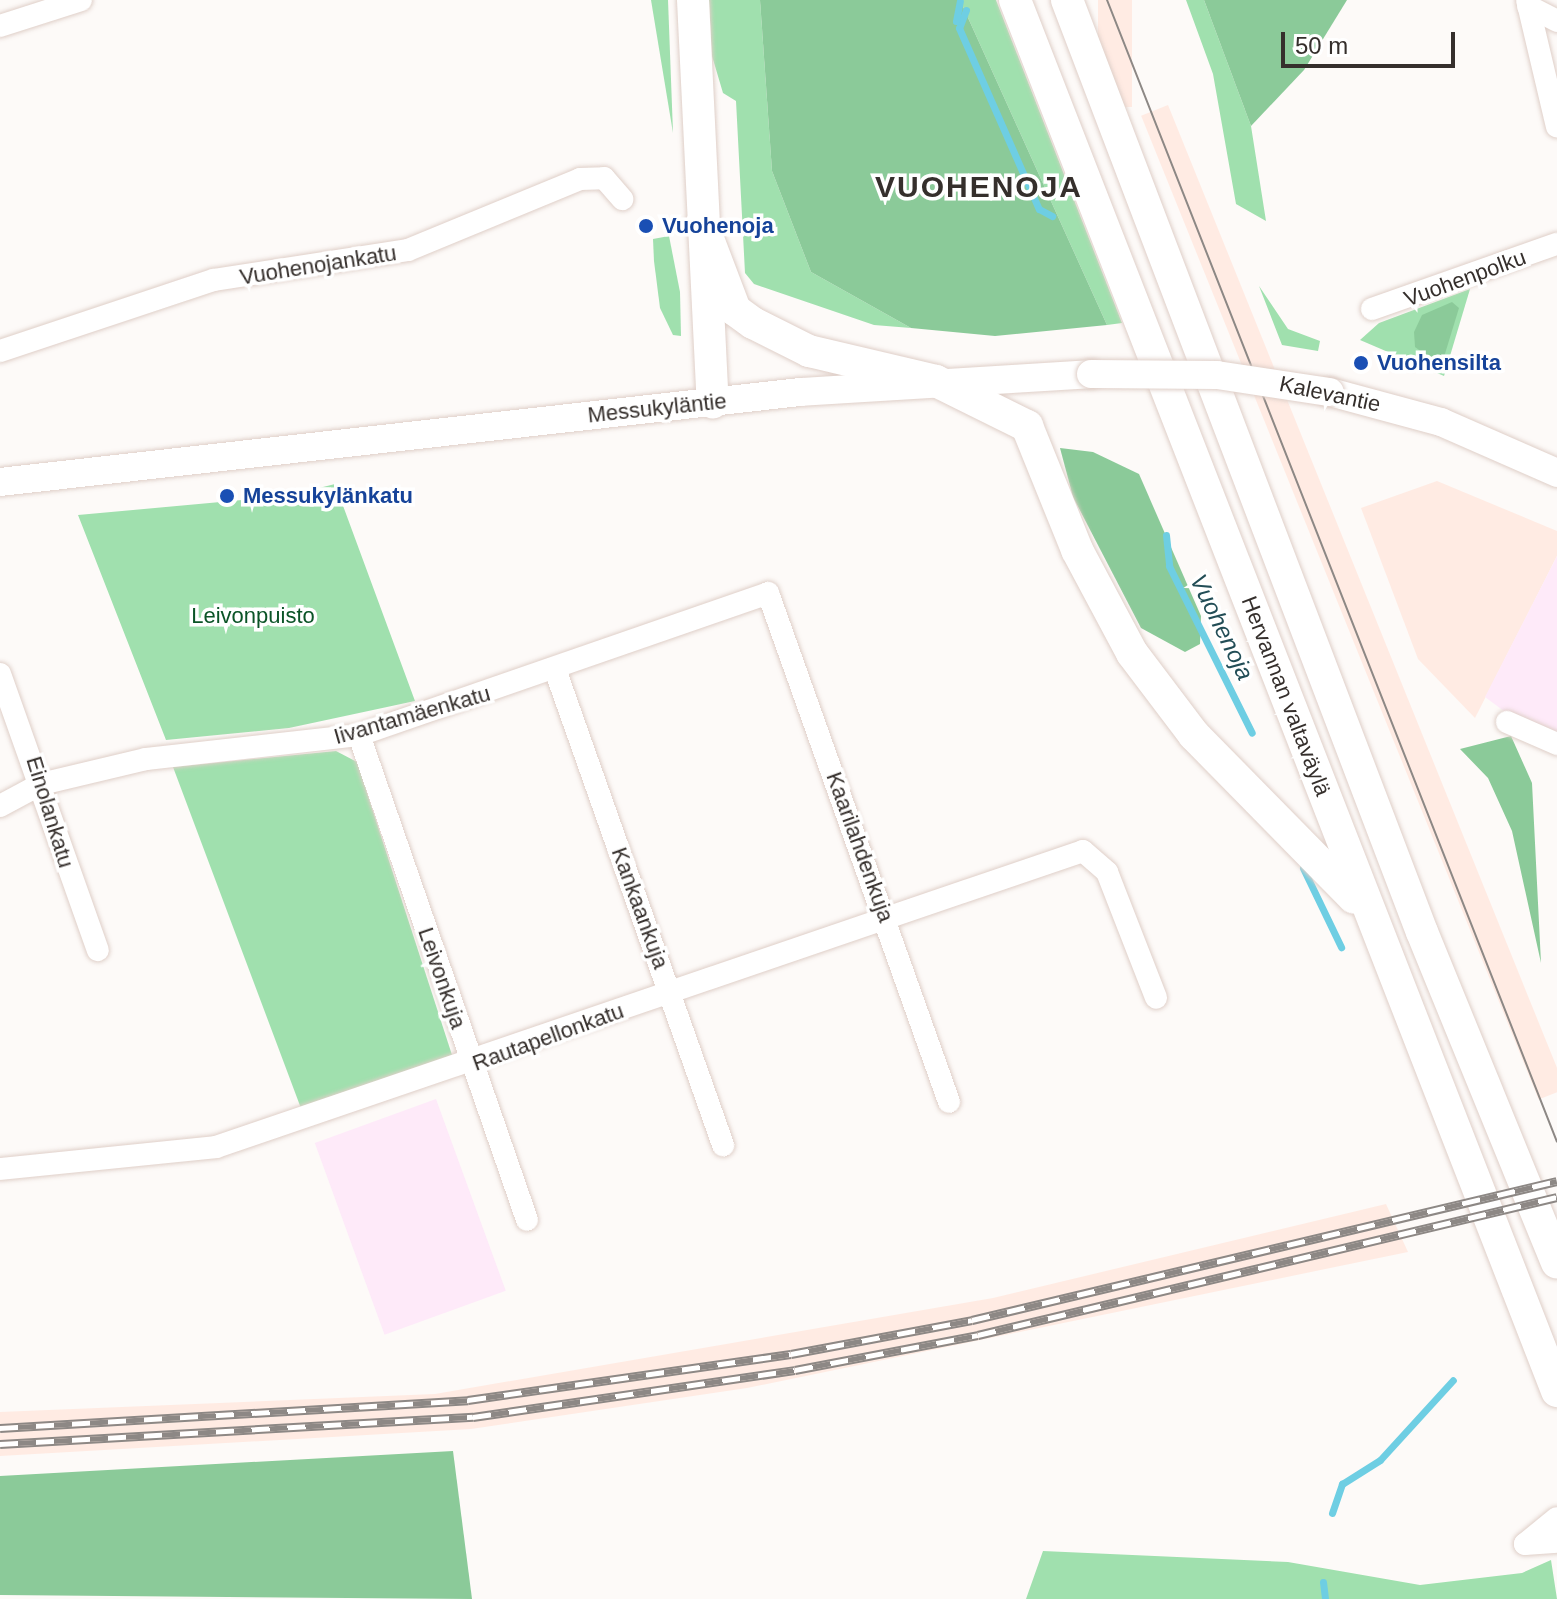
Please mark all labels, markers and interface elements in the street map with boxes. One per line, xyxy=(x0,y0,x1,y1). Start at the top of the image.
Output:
scale bar xyxy=(1285,16,1459,66)
text: 50 m xyxy=(1295,32,1348,59)
district label: VUOHENOJA xyxy=(875,169,1083,205)
place label: Vuohenoja xyxy=(662,213,774,239)
marker: Vuohenoja xyxy=(637,217,655,235)
street label: Vuohenojankatu xyxy=(238,240,398,290)
street label: Vuohenpolku xyxy=(1401,244,1529,312)
place label: Vuohensilta xyxy=(1377,350,1501,376)
marker: Vuohensilta xyxy=(1352,354,1370,372)
street label: Kalevantie xyxy=(1277,370,1383,418)
street label: Messukyläntie xyxy=(586,388,728,428)
place label: Messukylänkatu xyxy=(243,483,413,509)
marker: Messukylänkatu xyxy=(218,487,236,505)
water label: Vuohenoja xyxy=(1184,569,1260,685)
street label: Hervannan valtaväylä xyxy=(1236,593,1336,799)
park label: Leivonpuisto xyxy=(191,603,315,629)
street label: Iivantamäenkatu xyxy=(331,680,493,750)
street label: Einolankatu xyxy=(21,753,79,871)
street label: Kaarilahdenkuja xyxy=(821,768,899,926)
street label: Kankaankuja xyxy=(606,844,674,972)
street label: Leivonkuja xyxy=(412,924,472,1032)
street label: Rautapellonkatu xyxy=(469,997,627,1077)

